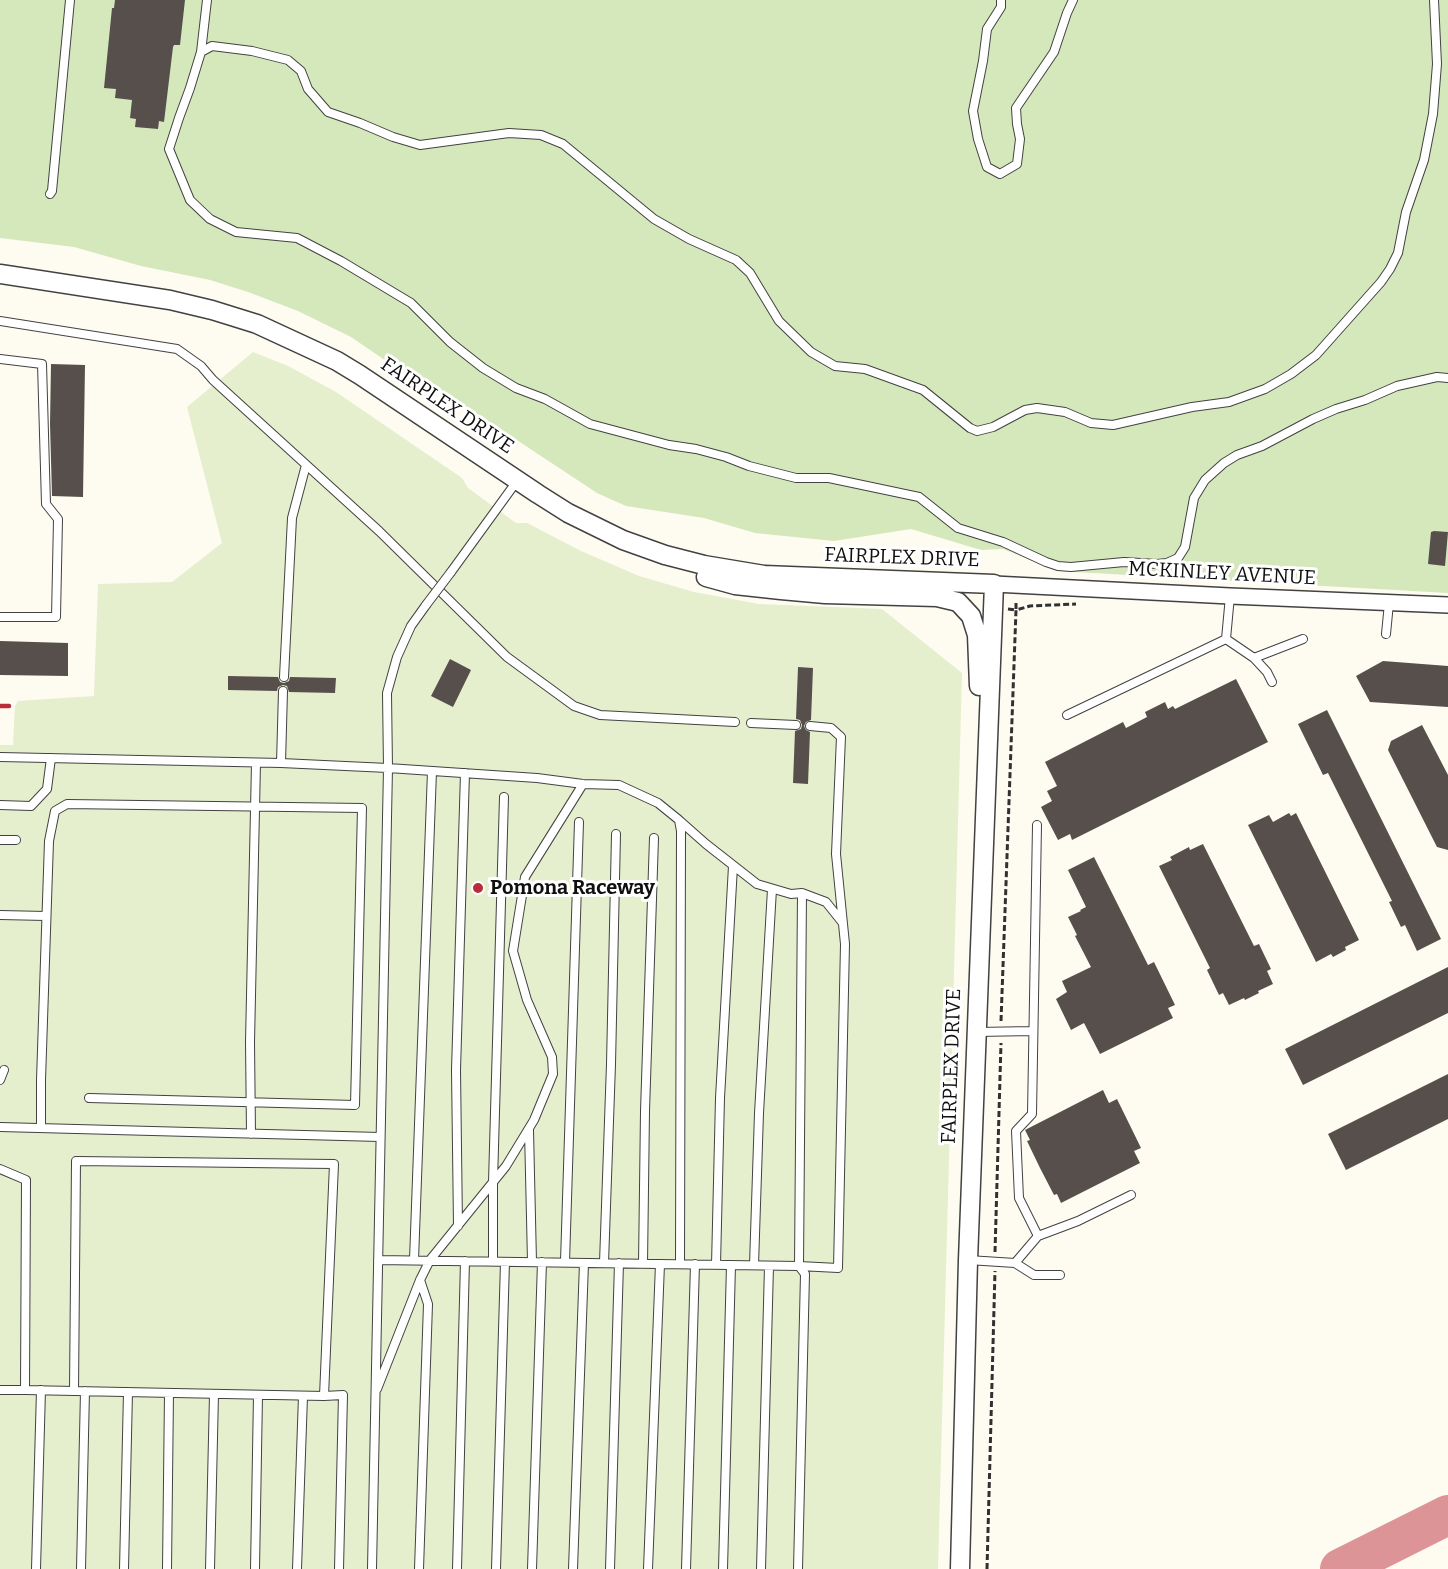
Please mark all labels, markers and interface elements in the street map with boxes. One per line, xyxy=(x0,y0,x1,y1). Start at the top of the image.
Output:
street label: FAIRPLEX DRIVE xyxy=(376,353,518,459)
street label: FAIRPLEX DRIVE xyxy=(824,543,980,573)
street label: MCKINLEY AVENUE xyxy=(1127,557,1317,591)
place label: Pomona Raceway xyxy=(490,876,655,900)
marker: Pomona Raceway xyxy=(471,881,485,895)
street label: FAIRPLEX DRIVE xyxy=(937,988,967,1144)

